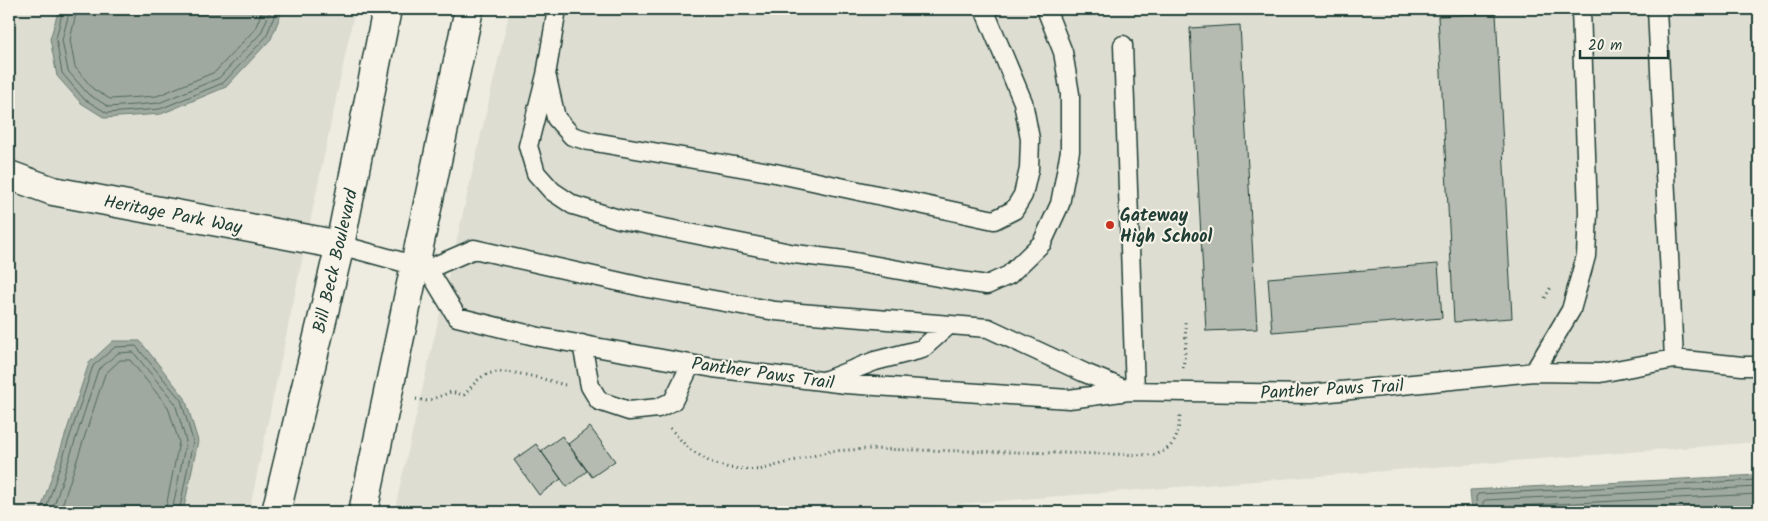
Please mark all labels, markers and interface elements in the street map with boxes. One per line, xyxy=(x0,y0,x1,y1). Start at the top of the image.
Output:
scale bar xyxy=(1580,28,1668,60)
text: 20 m xyxy=(1588,34,1622,58)
street label: Bill Beck Boulevard xyxy=(306,186,367,336)
street label: Heritage Park Way xyxy=(101,188,245,243)
place label: Gateway High School xyxy=(1120,202,1212,252)
marker: Gateway High School xyxy=(1104,219,1116,231)
street label: Panther Paws Trail xyxy=(690,350,837,399)
street label: Panther Paws Trail xyxy=(1260,372,1405,409)

